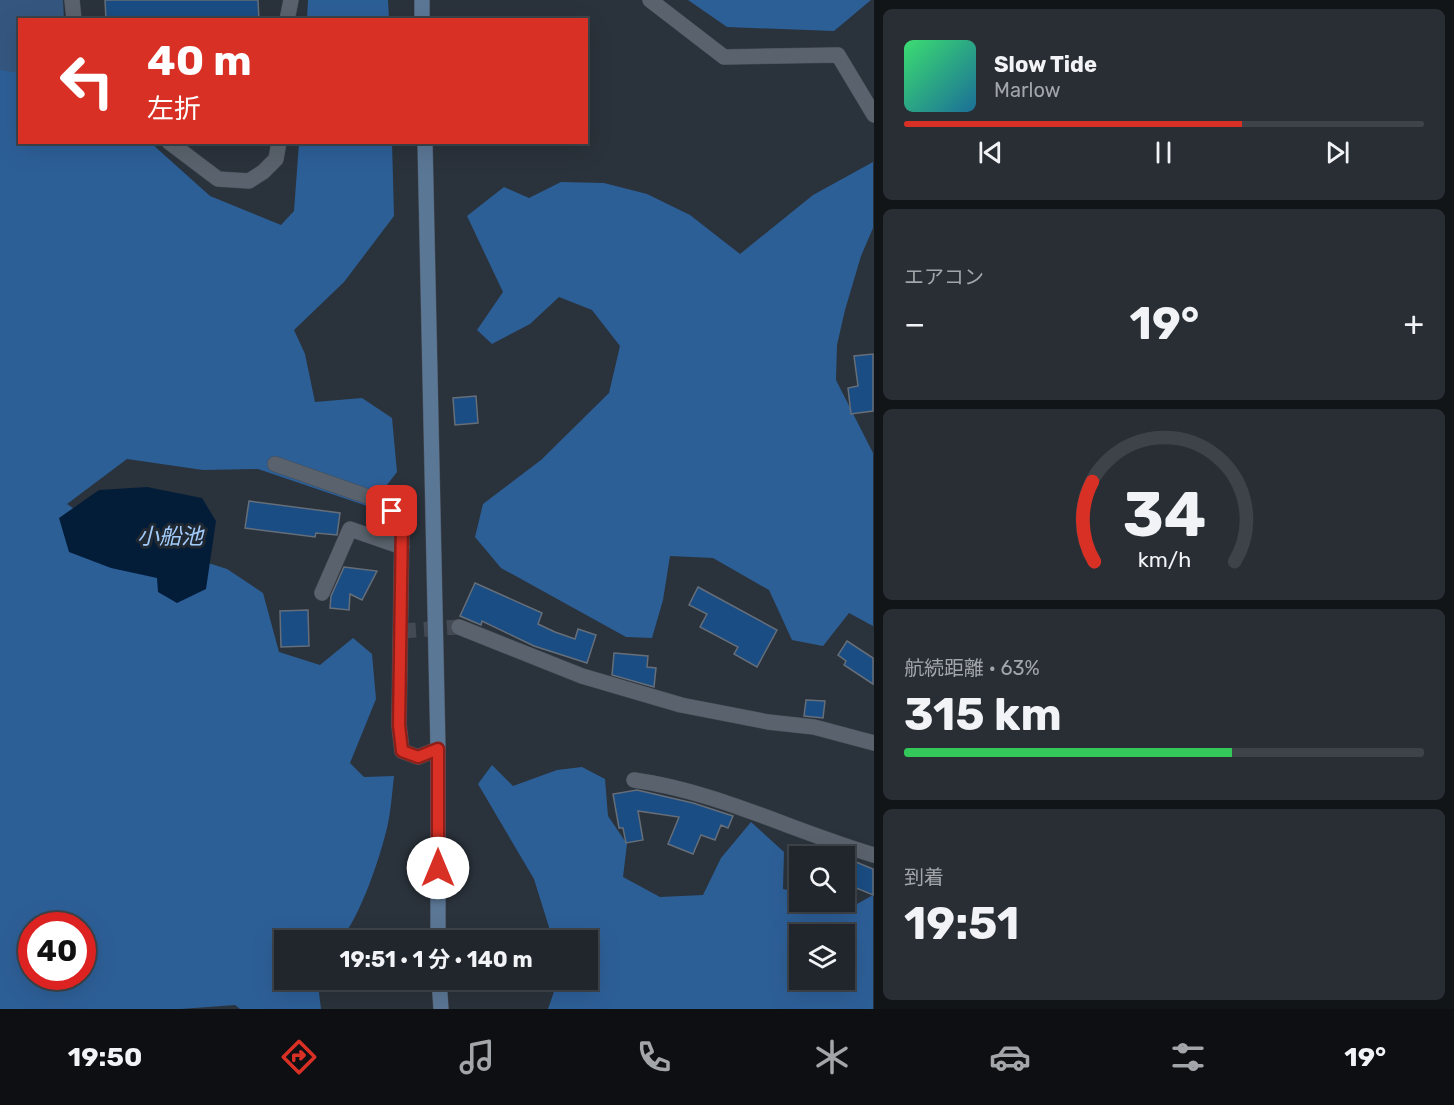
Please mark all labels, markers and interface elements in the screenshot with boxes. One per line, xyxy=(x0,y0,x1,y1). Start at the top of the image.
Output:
text: 40 m xyxy=(147,36,252,86)
icon: left xyxy=(48,42,126,120)
text: Slow Tide xyxy=(994,51,1097,78)
text: Marlow xyxy=(994,78,1061,102)
text: 左折 xyxy=(147,93,201,125)
icon: previous xyxy=(974,136,1007,169)
icon: pause xyxy=(1147,136,1180,169)
icon: next xyxy=(1321,136,1354,169)
text: エアコン xyxy=(904,265,984,289)
text: 19° xyxy=(1130,297,1199,350)
text: − xyxy=(904,304,925,343)
text: + xyxy=(1403,304,1424,343)
text: 34 xyxy=(1122,478,1206,552)
pin xyxy=(366,485,417,536)
icon: arrive xyxy=(375,494,408,527)
water label: 小船池 xyxy=(137,523,205,550)
text: km/h xyxy=(1137,547,1191,572)
text: 航続距離 · 63% xyxy=(904,656,1040,680)
text: 315 km xyxy=(904,688,1062,741)
position arrow xyxy=(406,836,470,900)
map controls xyxy=(789,846,855,990)
button: search xyxy=(789,846,855,912)
text: 到着 xyxy=(904,865,944,889)
text: 19:51 xyxy=(904,897,1019,950)
speed limit sign: 40 xyxy=(18,912,96,990)
button: layers xyxy=(789,924,855,990)
text: 19:51 · 1 分 · 140 m xyxy=(339,946,533,973)
icon: directions xyxy=(278,1036,320,1078)
icon: music xyxy=(456,1036,498,1078)
icon: phone xyxy=(633,1036,675,1078)
icon: climate xyxy=(811,1036,853,1078)
icon: car xyxy=(989,1036,1031,1078)
icon: filters xyxy=(1167,1036,1209,1078)
text: 19:50 xyxy=(68,1041,142,1073)
text: 19° xyxy=(1344,1041,1386,1073)

